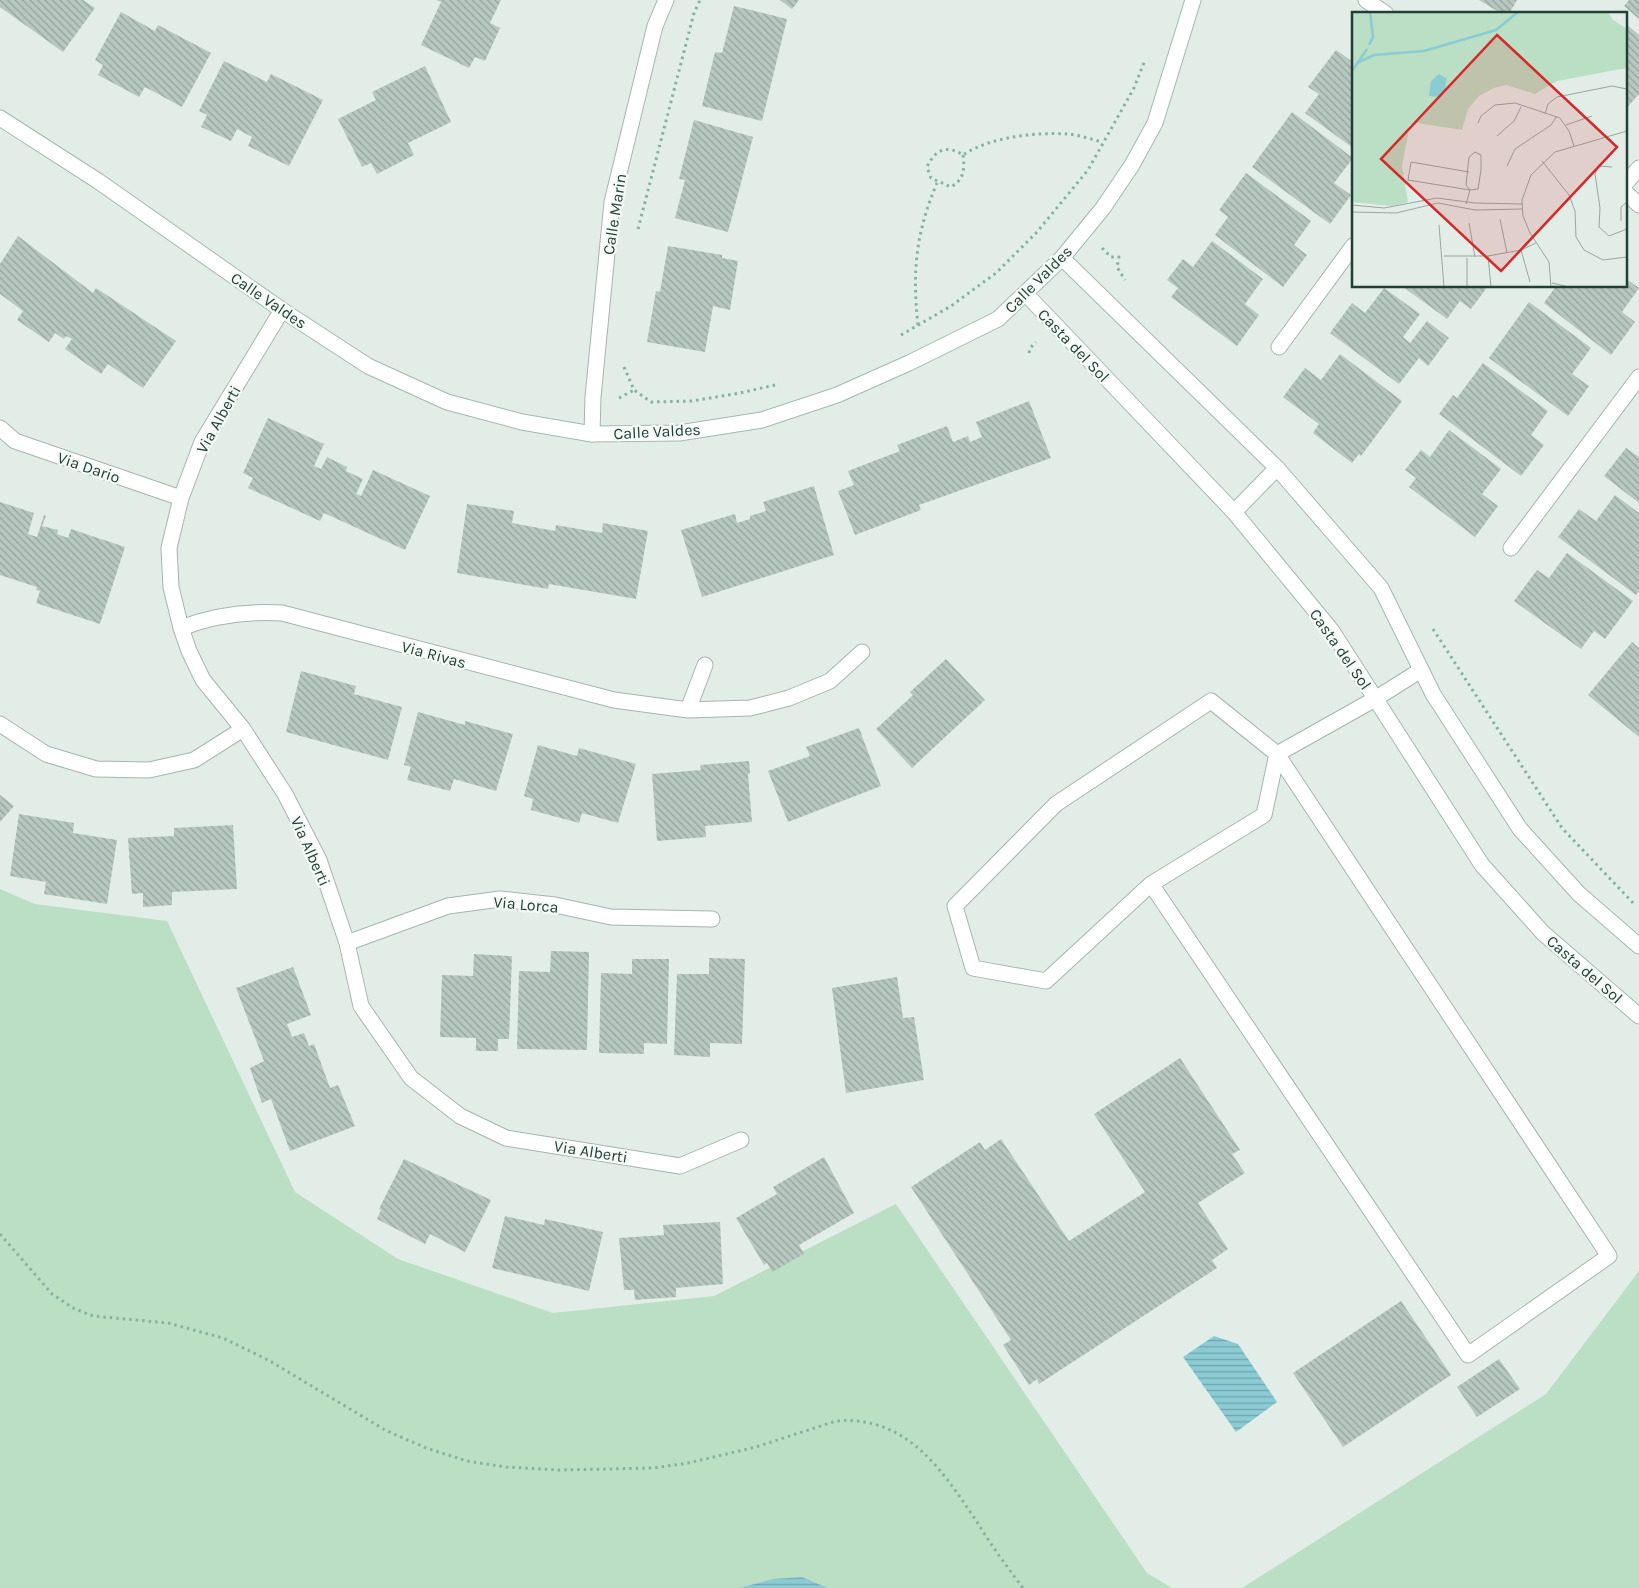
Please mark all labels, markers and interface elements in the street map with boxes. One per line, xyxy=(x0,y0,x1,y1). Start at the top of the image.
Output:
inset map xyxy=(1352,12,1626,288)
street label: Calle Marin xyxy=(599,172,630,256)
street label: Calle Valdes xyxy=(1001,242,1076,317)
street label: Calle Valdes xyxy=(227,268,310,333)
street label: Casta del Sol xyxy=(1034,305,1113,386)
street label: Via Alberti xyxy=(192,382,245,456)
street label: Calle Valdes xyxy=(613,420,701,443)
street label: Via Dario xyxy=(55,448,123,487)
street label: Casta del Sol xyxy=(1306,605,1375,693)
street label: Via Rivas xyxy=(399,637,468,672)
street label: Via Alberti xyxy=(287,813,334,889)
street label: Via Lorca xyxy=(493,892,559,917)
street label: Casta del Sol xyxy=(1543,931,1627,1008)
street label: Via Alberti xyxy=(553,1136,629,1167)

